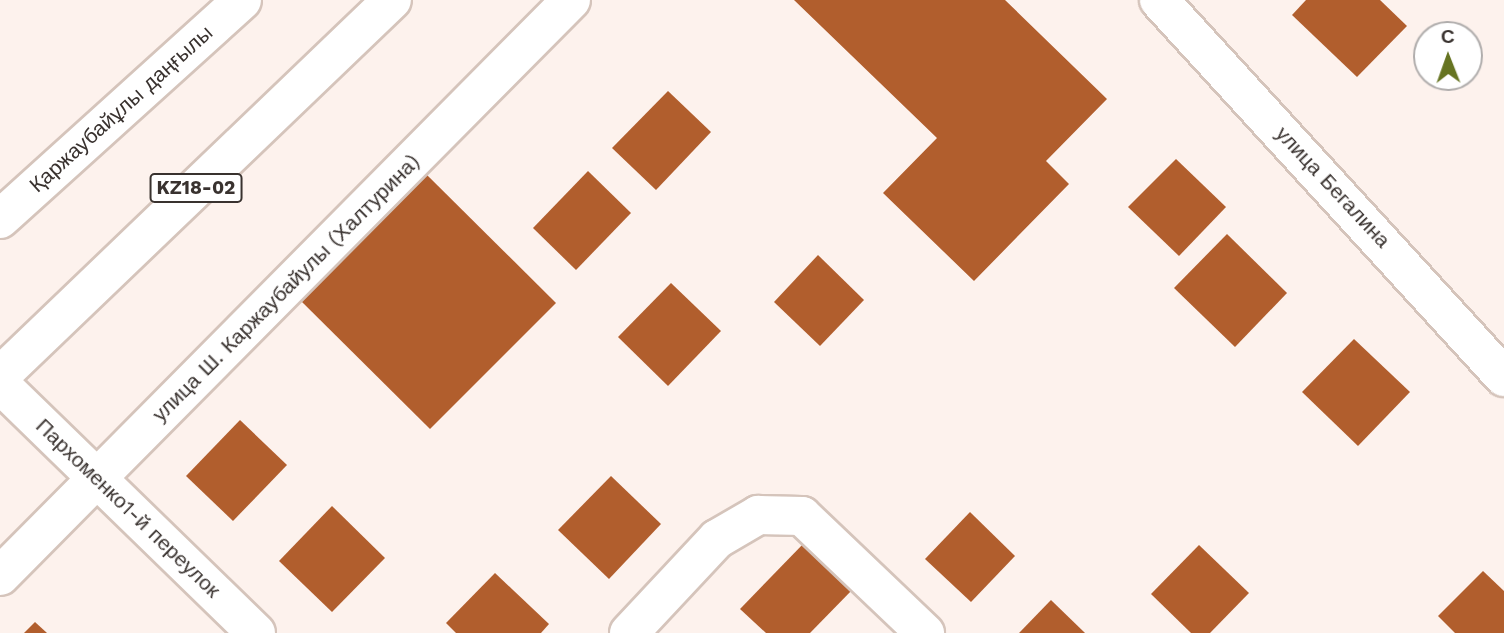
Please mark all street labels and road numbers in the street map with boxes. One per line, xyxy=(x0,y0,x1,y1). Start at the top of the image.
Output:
street label: Қаржаубайұлы даңғылы xyxy=(24,20,218,198)
street label: улица Бегалина xyxy=(1270,121,1396,253)
street label: улица Ш. Каржаубайулы (Халтурина) xyxy=(147,149,425,427)
road number: KZ18-02 xyxy=(149,172,243,204)
street label: Пархоменко1-й переулок xyxy=(31,413,225,603)

